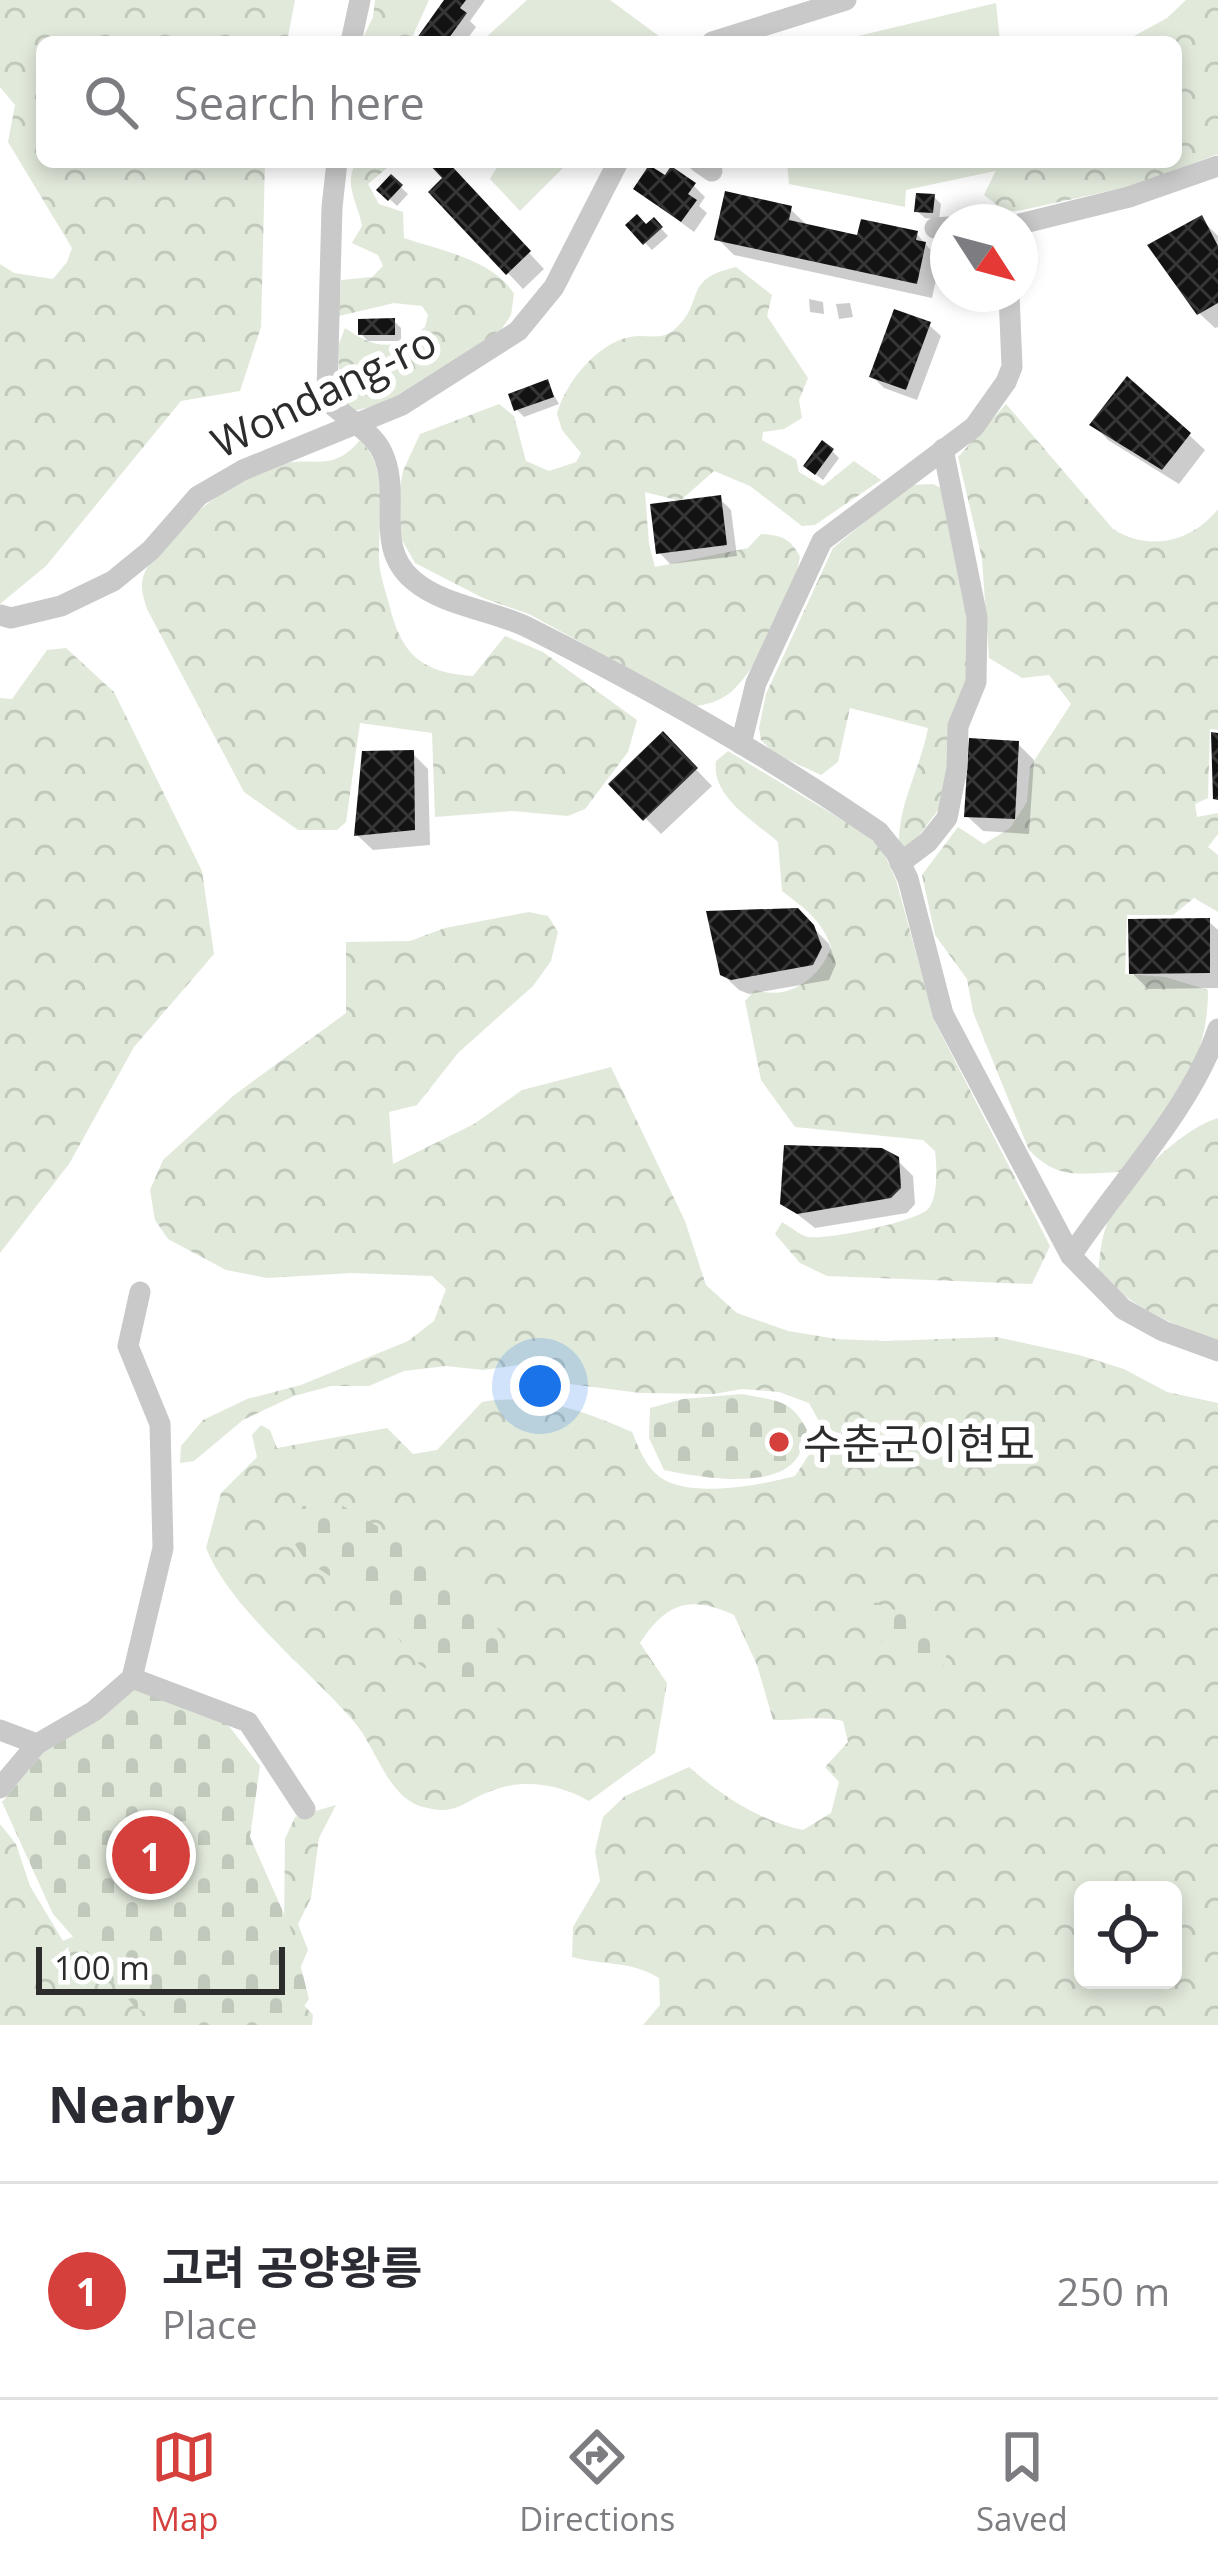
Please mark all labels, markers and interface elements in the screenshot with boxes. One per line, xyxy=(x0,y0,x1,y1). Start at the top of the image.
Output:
search box xyxy=(36,36,1182,168)
icon: search xyxy=(78,69,144,135)
text: Search here xyxy=(174,72,425,133)
north arrow xyxy=(930,204,1038,312)
street label: Wondang-ro xyxy=(201,312,445,470)
your location xyxy=(510,1356,570,1416)
place label: 수춘군이현묘 xyxy=(803,1414,1035,1471)
marker: 수춘군이현묘 xyxy=(766,1429,792,1455)
pin: 1 xyxy=(112,1810,190,1900)
map controls xyxy=(1074,1881,1182,1989)
button: locate xyxy=(1074,1881,1182,1989)
scale bar xyxy=(36,1941,285,1994)
text: 100 m xyxy=(54,1945,150,1990)
text: Nearby xyxy=(48,2068,235,2138)
text: 고려 공양왕릉 xyxy=(162,2236,422,2297)
text: 1 xyxy=(76,2264,98,2317)
text: 250 m xyxy=(1057,2264,1170,2317)
text: Place xyxy=(162,2297,258,2350)
tab: Map xyxy=(150,2424,219,2541)
tab: Directions xyxy=(519,2424,675,2541)
tab: Saved xyxy=(976,2424,1068,2541)

